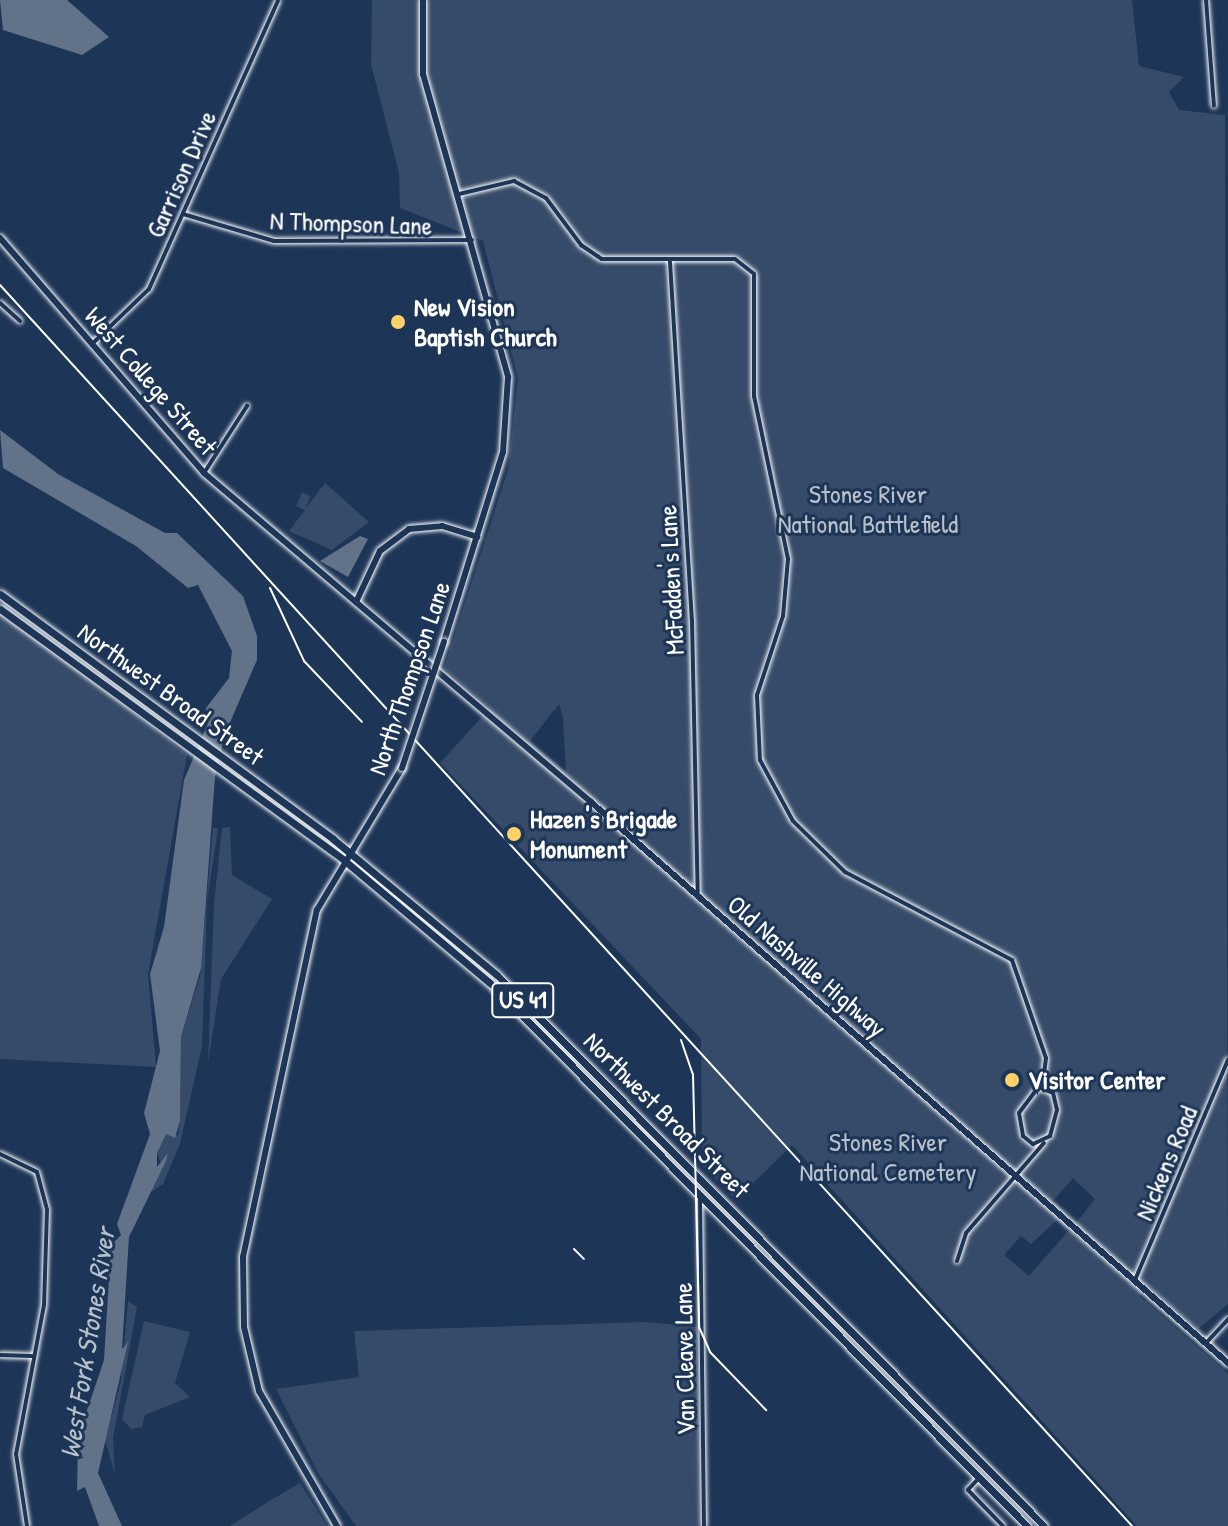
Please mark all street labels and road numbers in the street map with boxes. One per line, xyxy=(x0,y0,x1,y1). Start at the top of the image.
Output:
street label: Garrison Drive xyxy=(139,106,223,242)
street label: N Thompson Lane xyxy=(269,205,433,241)
street label: West College Street xyxy=(78,301,224,461)
street label: McFadden's Lane xyxy=(651,504,691,656)
street label: North Thompson Lane xyxy=(361,577,457,779)
street label: Northwest Broad Street xyxy=(72,616,270,772)
street label: Old Nashville Highway xyxy=(721,889,893,1043)
road number: US 41 xyxy=(491,980,555,1020)
street label: Northwest Broad Street xyxy=(577,1025,757,1205)
street label: Nickens Road xyxy=(1128,1101,1204,1225)
street label: Van Cleave Lane xyxy=(667,1282,701,1436)

